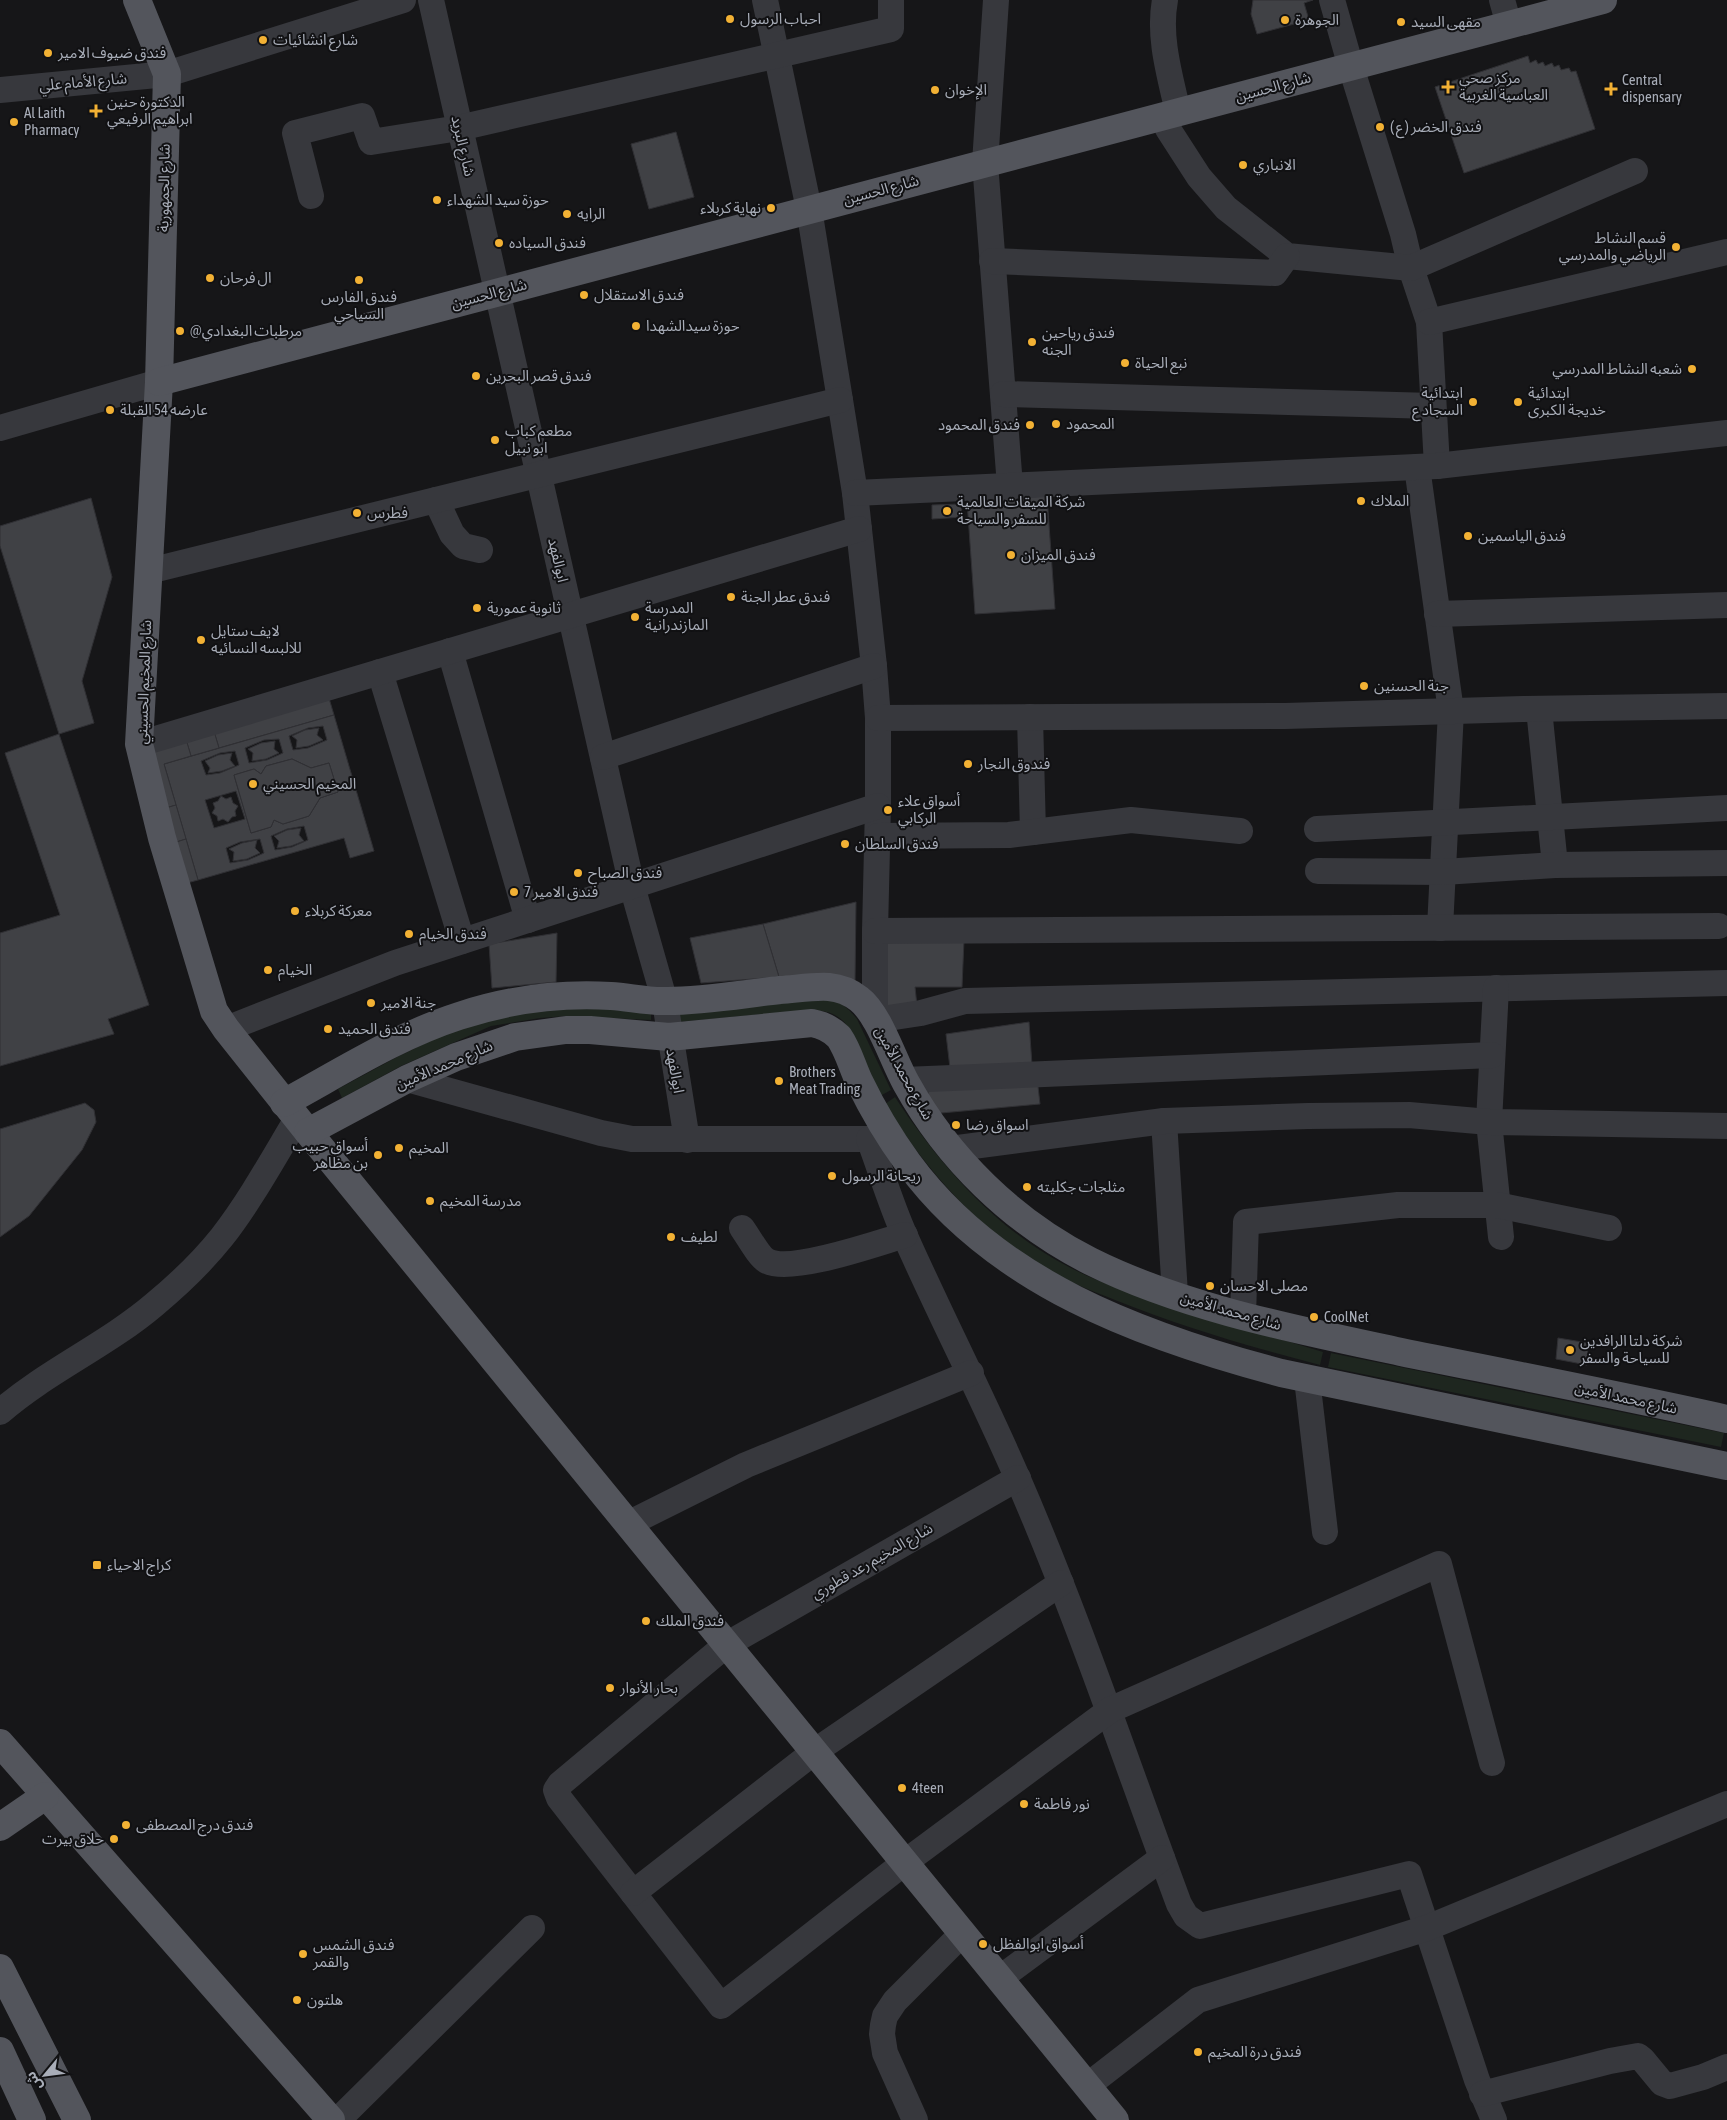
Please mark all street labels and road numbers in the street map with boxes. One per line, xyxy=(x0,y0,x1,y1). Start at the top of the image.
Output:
street label: شارع الحسين xyxy=(1233,68,1314,109)
street label: شارع الأمام علي xyxy=(38,69,128,98)
street label: شارع البريد xyxy=(444,114,479,179)
street label: شارع الجمهورية xyxy=(154,143,177,232)
street label: شارع الحسين xyxy=(841,171,922,212)
street label: شارع الحسين xyxy=(449,275,530,316)
street label: ابوالفهد xyxy=(544,536,572,584)
street label: شارع المخيم الحسيني xyxy=(133,619,158,745)
street label: شارع محمد الأمين xyxy=(868,1023,937,1125)
street label: شارع محمد الأمين xyxy=(393,1036,497,1096)
street label: ابوالفهد xyxy=(662,1047,688,1095)
street label: شارع محمد الأمين xyxy=(1178,1288,1284,1337)
street label: شارع محمد الأمين xyxy=(1573,1378,1679,1421)
street label: شارع المخيم رعد قطوري xyxy=(808,1519,938,1606)

